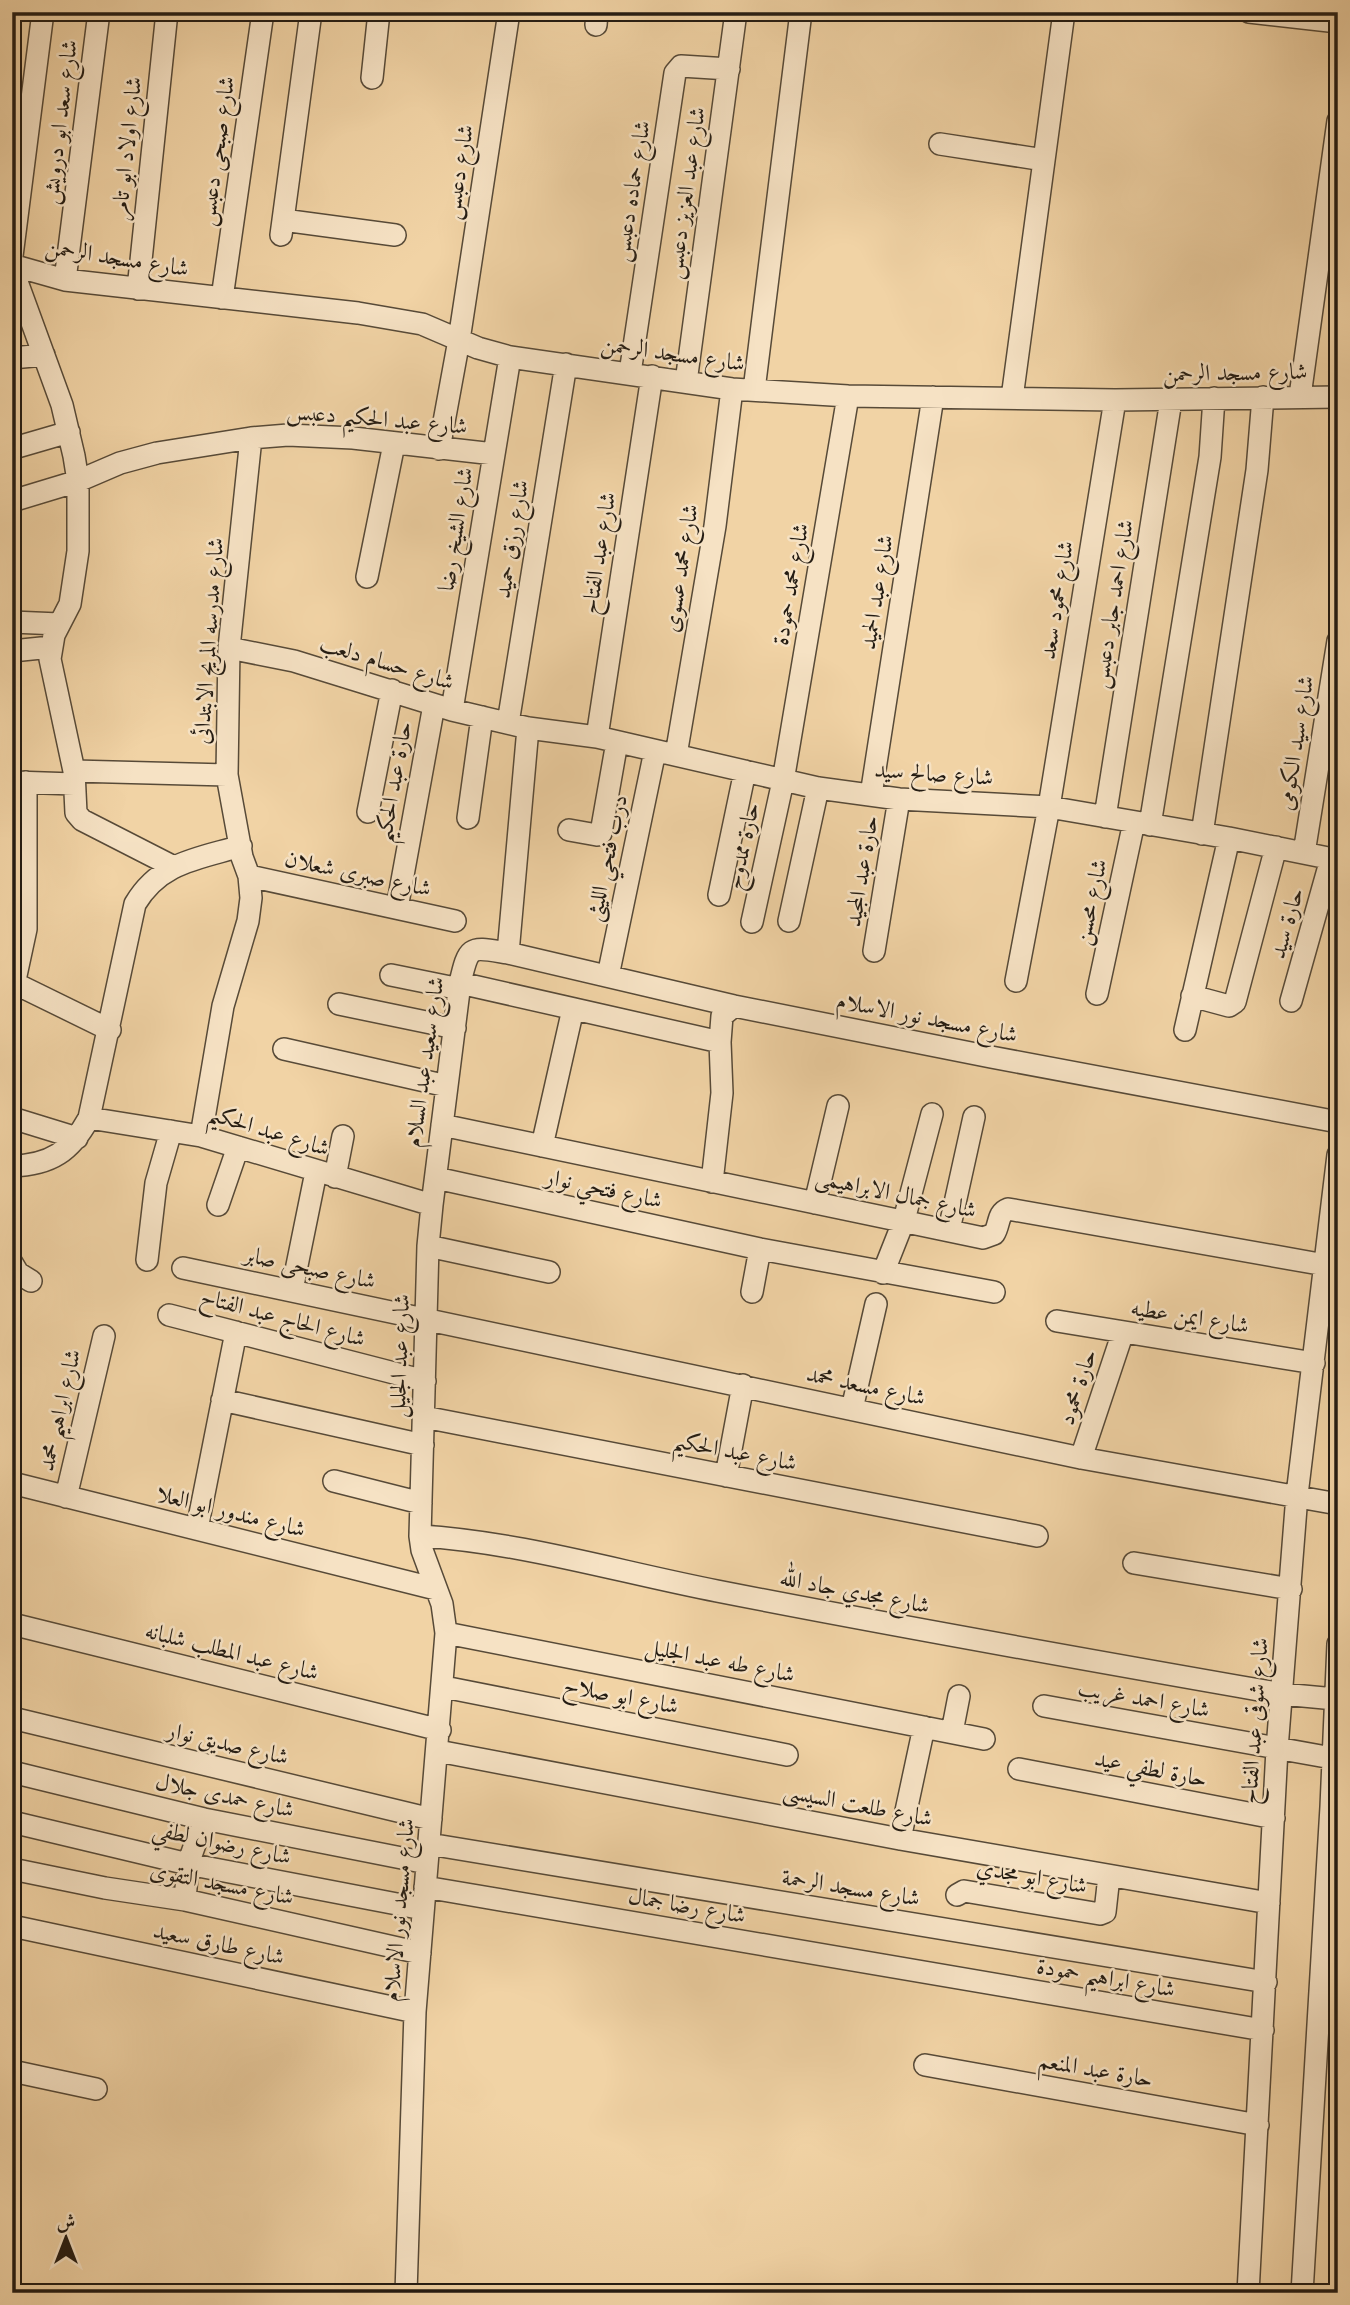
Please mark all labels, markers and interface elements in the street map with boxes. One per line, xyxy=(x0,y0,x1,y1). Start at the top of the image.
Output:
street label: شارع سعد ابو درويش xyxy=(35,38,89,207)
street label: شارع صبحى دعبس xyxy=(192,74,246,229)
street label: شارع اولاد ابو تامر xyxy=(105,75,153,221)
street label: شارع عبد العزيز دعبس xyxy=(659,105,717,282)
street label: شارع حماده دعبس xyxy=(606,118,662,265)
street label: شارع دعبس xyxy=(437,122,485,222)
street label: شارع مسجد الرحمن xyxy=(42,232,191,288)
street label: شارع مسجد الرحمن xyxy=(598,329,747,383)
street label: شارع مسجد الرحمن xyxy=(1162,357,1308,393)
street label: شارع عبد الحكيم دعبس xyxy=(285,396,469,449)
street label: شارع الشيخ رضا xyxy=(431,465,486,594)
street label: شارع رزق حميد xyxy=(488,478,540,601)
street label: شارع عبد الفتاح xyxy=(575,490,628,617)
street label: شارع محمد عسوى xyxy=(656,502,710,635)
street label: شارع احمد جابر دعبس xyxy=(1085,517,1145,691)
street label: شارع محمد حمودة xyxy=(766,521,820,648)
street label: شارع عبد الحميد xyxy=(853,533,905,652)
street label: شارع مدرسه المريج الابتدائى xyxy=(187,537,235,746)
street label: شارع محمود سعد xyxy=(1033,539,1085,662)
street label: شارع حسام دلعب xyxy=(315,628,458,701)
street label: شارع سيد الكومى xyxy=(1271,674,1325,813)
street label: حارة عبد الحكيم xyxy=(369,719,426,846)
street label: شارع صالح سيد xyxy=(873,755,994,797)
street label: درب فتحي الليثى xyxy=(579,792,641,926)
street label: حارة ممدوح xyxy=(719,800,772,894)
street label: حارة عبد المجيد xyxy=(838,813,884,929)
street label: شارع صبرى شعلان xyxy=(281,844,434,908)
street label: شارع محسن xyxy=(1067,856,1119,949)
street label: حارة سيد xyxy=(1263,884,1309,962)
street label: شارع سعيد عبد السلام xyxy=(398,975,456,1150)
street label: شارع مسجد نور الاسلام xyxy=(833,986,1020,1054)
street label: شارع عبد الحكيم xyxy=(202,1098,333,1170)
street label: شارع فتحي نوار xyxy=(539,1162,665,1222)
street label: شارع جمال الابراهيمى xyxy=(812,1162,979,1230)
street label: شارع صبحى صابر xyxy=(239,1239,378,1300)
street label: شارع الحاج عبد الفتاح xyxy=(196,1282,368,1359)
street label: شارع ايمن عطيه xyxy=(1128,1293,1251,1345)
street label: شارع عبد الجليل xyxy=(383,1294,421,1419)
street label: شارع ابراهيم محمد xyxy=(31,1346,95,1476)
street label: حارة محمود xyxy=(1052,1346,1103,1429)
street label: شارع مسعد محمد xyxy=(803,1359,928,1417)
street label: شارع عبد الحكيم xyxy=(669,1425,799,1486)
street label: شارع مندور ابو العلا xyxy=(152,1479,308,1549)
street label: شارع مجدي جاد الله xyxy=(777,1559,933,1625)
street label: شارع عبد المطلب شلبانه xyxy=(141,1616,322,1692)
street label: شارع طه عبد الجليل xyxy=(642,1632,797,1694)
street label: شارع شوقى عبد الفتاح xyxy=(1234,1637,1281,1806)
street label: شارع ابو صلاح xyxy=(560,1670,681,1727)
street label: شارع احمد غريب xyxy=(1075,1673,1212,1729)
street label: شارع صديق نوار xyxy=(161,1715,292,1776)
street label: حارة لطفي عيد xyxy=(1091,1743,1210,1801)
street label: شارع حمدى جلال xyxy=(152,1767,297,1829)
street label: شارع طلعت السيسى xyxy=(780,1776,935,1838)
street label: شارع رضوان لطفي xyxy=(148,1814,294,1879)
street label: شارع مسجد نور الاسلام xyxy=(376,1817,426,2003)
street label: شارع ابو مجدي xyxy=(973,1853,1089,1905)
street label: شارع مسجد التقوى xyxy=(146,1855,296,1917)
street label: شارع مسجد الرحمة xyxy=(779,1862,922,1918)
street label: شارع رضا جمال xyxy=(625,1881,748,1935)
street label: شارع طارق سعيد xyxy=(150,1915,287,1976)
street label: شارع ابراهيم حمودة xyxy=(1033,1951,1177,2012)
street label: حارة عبد المنعم xyxy=(1035,2045,1155,2101)
north arrow xyxy=(32,2204,102,2274)
text: ش xyxy=(57,2210,75,2233)

